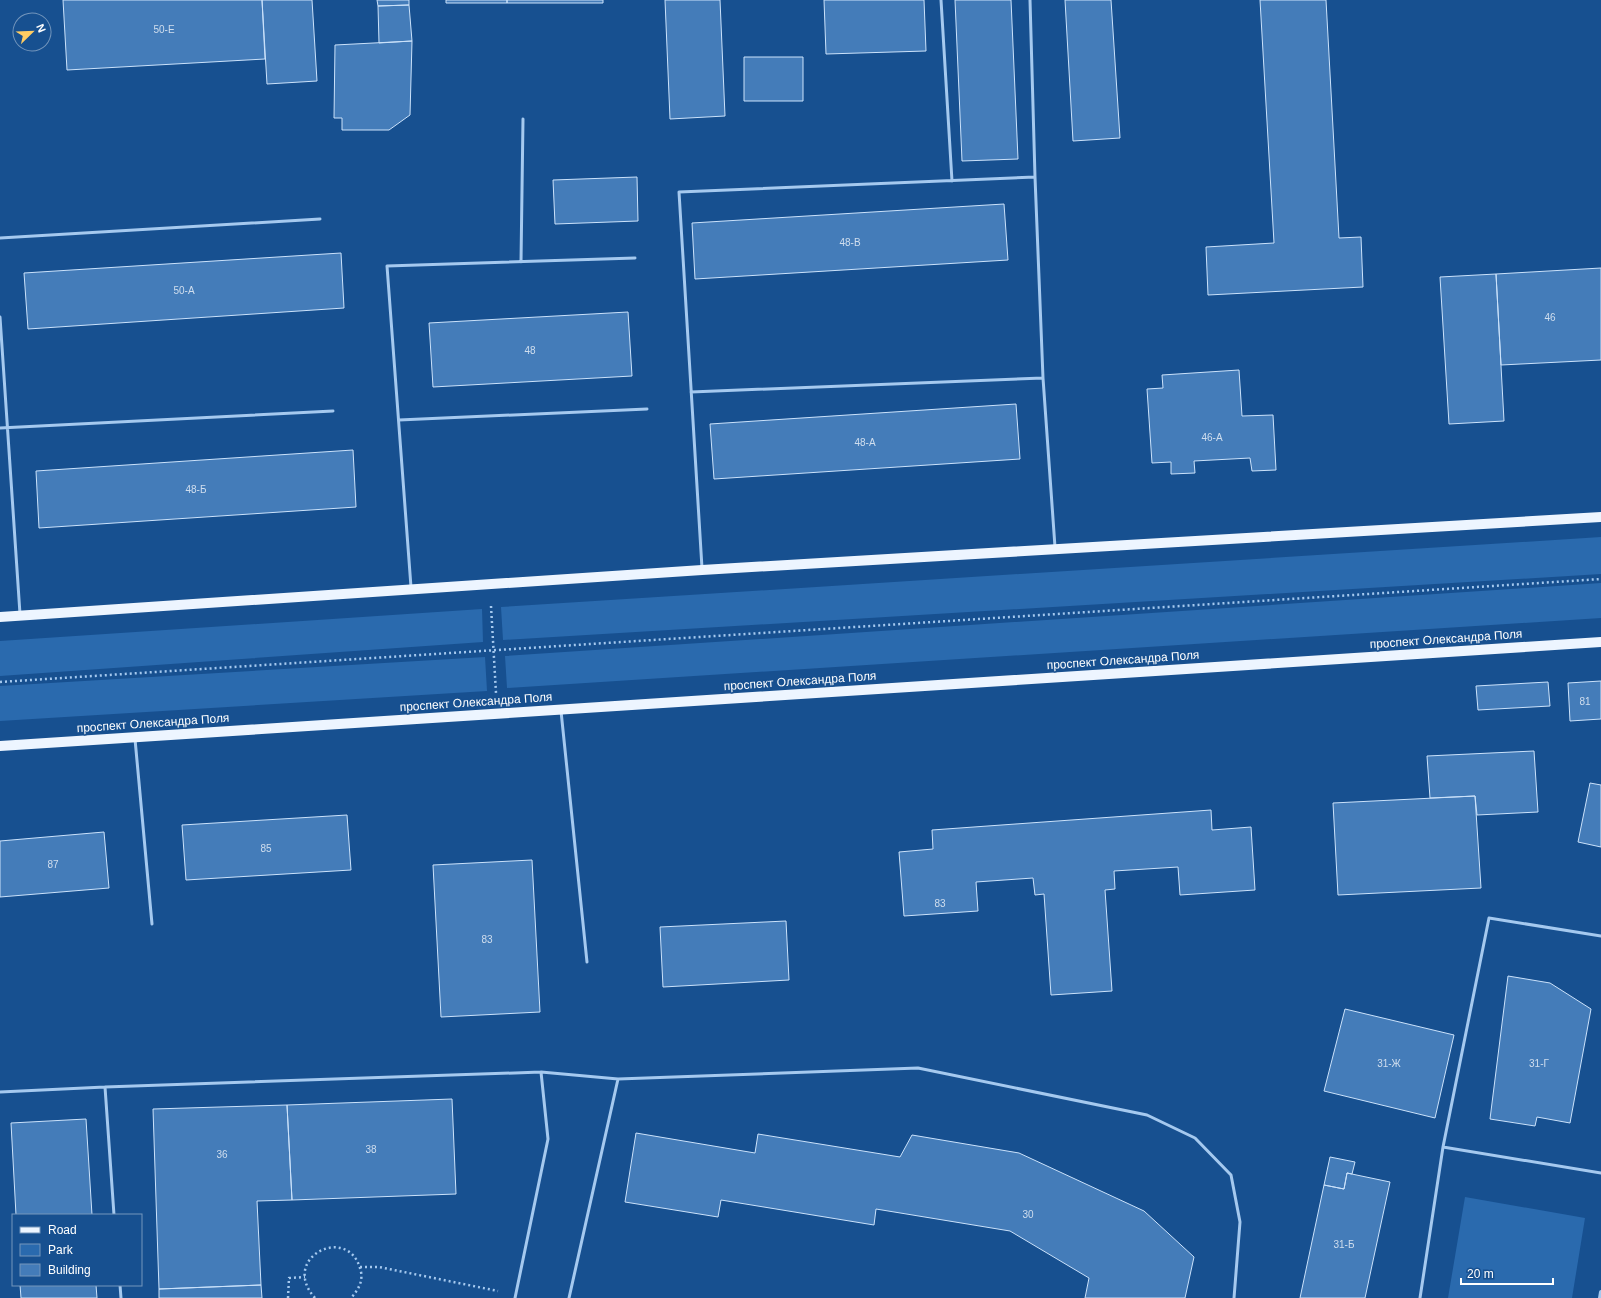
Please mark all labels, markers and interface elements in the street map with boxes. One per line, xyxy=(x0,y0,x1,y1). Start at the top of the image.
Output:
north arrow xyxy=(12,12,52,52)
text: N xyxy=(34,22,48,34)
house number: 50-Е xyxy=(153,24,175,35)
house number: 48-В xyxy=(839,237,861,248)
house number: 50-А xyxy=(173,285,195,296)
house number: 46 xyxy=(1544,312,1556,323)
house number: 48 xyxy=(524,345,536,356)
house number: 46-А xyxy=(1201,432,1223,443)
house number: 48-А xyxy=(854,437,876,448)
house number: 48-Б xyxy=(185,484,207,495)
street label: проспект Олександра Поля xyxy=(1369,627,1523,651)
street label: проспект Олександра Поля xyxy=(1046,648,1200,672)
street label: проспект Олександра Поля xyxy=(723,669,877,693)
street label: проспект Олександра Поля xyxy=(399,690,553,714)
house number: 81 xyxy=(1579,696,1591,707)
street label: проспект Олександра Поля xyxy=(76,711,230,735)
house number: 85 xyxy=(260,843,272,854)
house number: 87 xyxy=(47,859,59,870)
house number: 83 xyxy=(934,898,946,909)
house number: 83 xyxy=(481,934,493,945)
house number: 31-Ж xyxy=(1377,1058,1402,1069)
house number: 31-Г xyxy=(1529,1058,1550,1069)
house number: 38 xyxy=(365,1144,377,1155)
house number: 36 xyxy=(216,1149,228,1160)
house number: 30 xyxy=(1022,1209,1034,1220)
legend xyxy=(12,1214,142,1286)
text: Road xyxy=(48,1223,77,1237)
house number: 31-Б xyxy=(1333,1239,1355,1250)
text: Park xyxy=(48,1243,74,1257)
scale bar xyxy=(1461,1260,1553,1286)
text: Building xyxy=(48,1263,91,1277)
text: 20 m xyxy=(1467,1267,1494,1281)

